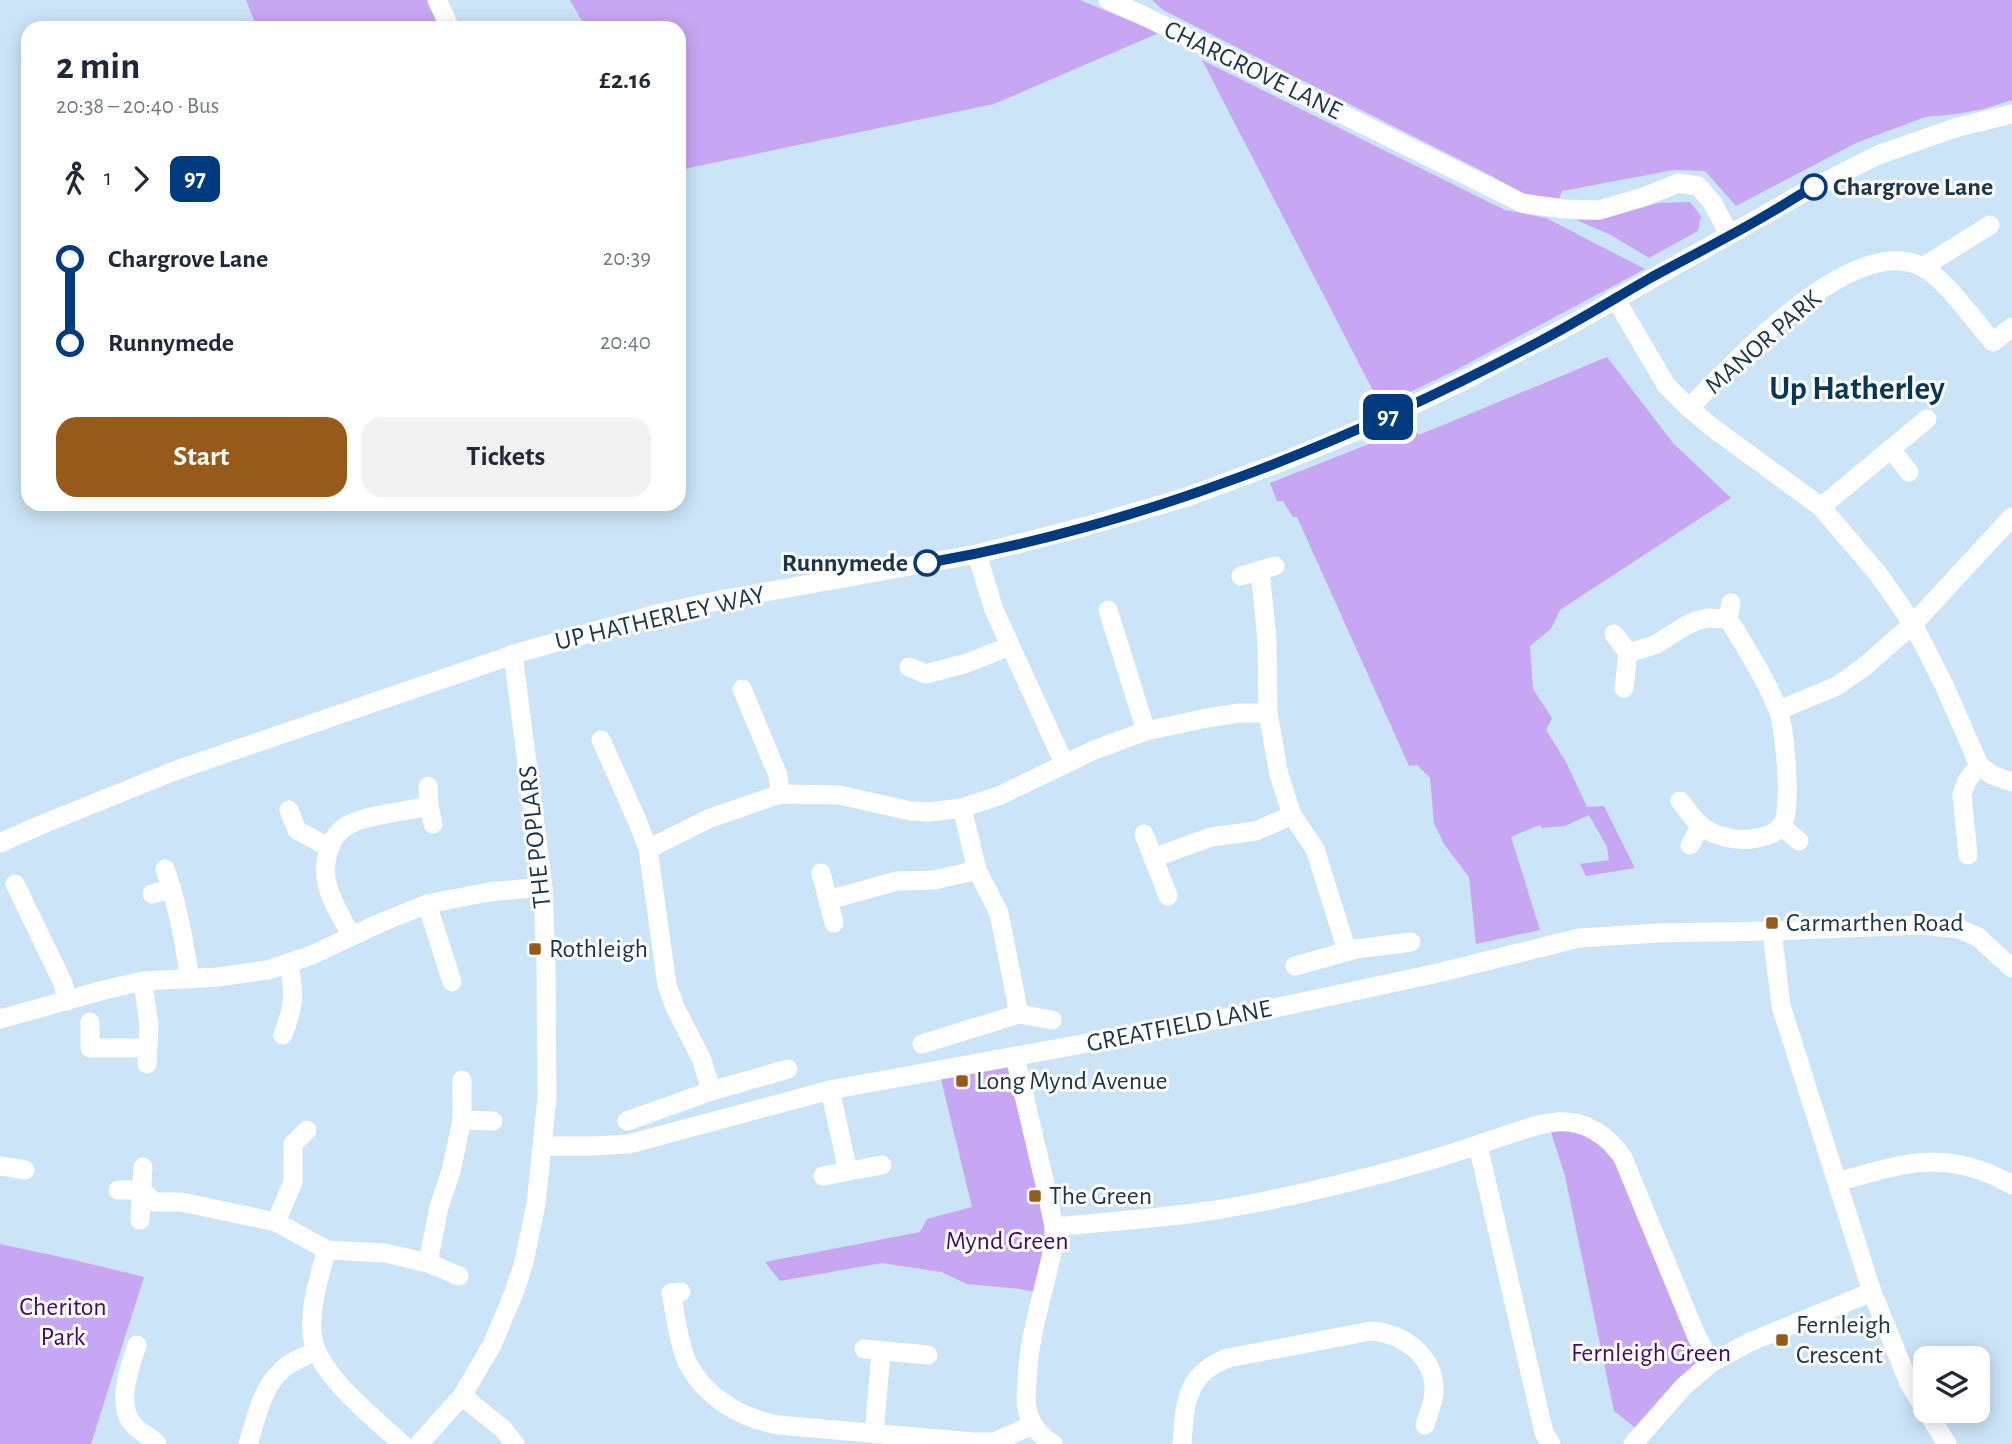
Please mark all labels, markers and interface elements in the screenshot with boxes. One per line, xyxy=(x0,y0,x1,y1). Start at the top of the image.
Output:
street label: CHARGROVE LANE xyxy=(1160,16,1346,124)
text: 2 min xyxy=(56,48,140,86)
text: £2.16 xyxy=(599,67,651,93)
text: 20:38 – 20:40 · Bus xyxy=(56,95,219,118)
icon: walk xyxy=(56,160,94,198)
icon: forward xyxy=(122,160,160,198)
text: 1 xyxy=(104,167,112,190)
text: 97 xyxy=(184,167,206,191)
marker: Chargrove Lane xyxy=(1801,174,1827,200)
place label: Chargrove Lane xyxy=(1833,174,1993,200)
text: Chargrove Lane xyxy=(108,246,268,272)
text: 20:39 xyxy=(603,247,651,270)
street label: MANOR PARK xyxy=(1700,284,1826,399)
text: Runnymede xyxy=(108,330,234,356)
text: 20:40 xyxy=(600,331,651,354)
district label: Up Hatherley xyxy=(1769,373,1945,406)
line badge: 97 xyxy=(1356,394,1420,440)
text: 97 xyxy=(1377,405,1399,429)
button: Start xyxy=(56,417,347,497)
button: Tickets xyxy=(361,417,651,497)
place label: Runnymede xyxy=(782,550,908,576)
marker: Runnymede xyxy=(914,550,940,576)
street label: UP HATHERLEY WAY xyxy=(553,581,768,655)
street label: THE POPLARS xyxy=(515,764,555,910)
place label: Carmarthen Road xyxy=(1786,910,1964,936)
marker: Carmarthen Road xyxy=(1764,915,1780,931)
place label: Rothleigh xyxy=(549,936,648,962)
marker: Rothleigh xyxy=(527,941,543,957)
street label: GREATFIELD LANE xyxy=(1084,995,1274,1057)
place label: Long Mynd Avenue xyxy=(976,1068,1167,1094)
marker: Long Mynd Avenue xyxy=(954,1073,970,1089)
place label: The Green xyxy=(1049,1183,1152,1209)
marker: The Green xyxy=(1027,1188,1043,1204)
park label: Mynd Green xyxy=(945,1228,1069,1254)
park label: Cheriton Park xyxy=(19,1294,107,1350)
place label: Fernleigh Crescent xyxy=(1796,1312,1891,1368)
marker: Fernleigh Crescent xyxy=(1774,1332,1790,1348)
park label: Fernleigh Green xyxy=(1571,1340,1731,1366)
map controls xyxy=(1913,1346,1990,1423)
button: layers xyxy=(1913,1346,1990,1423)

